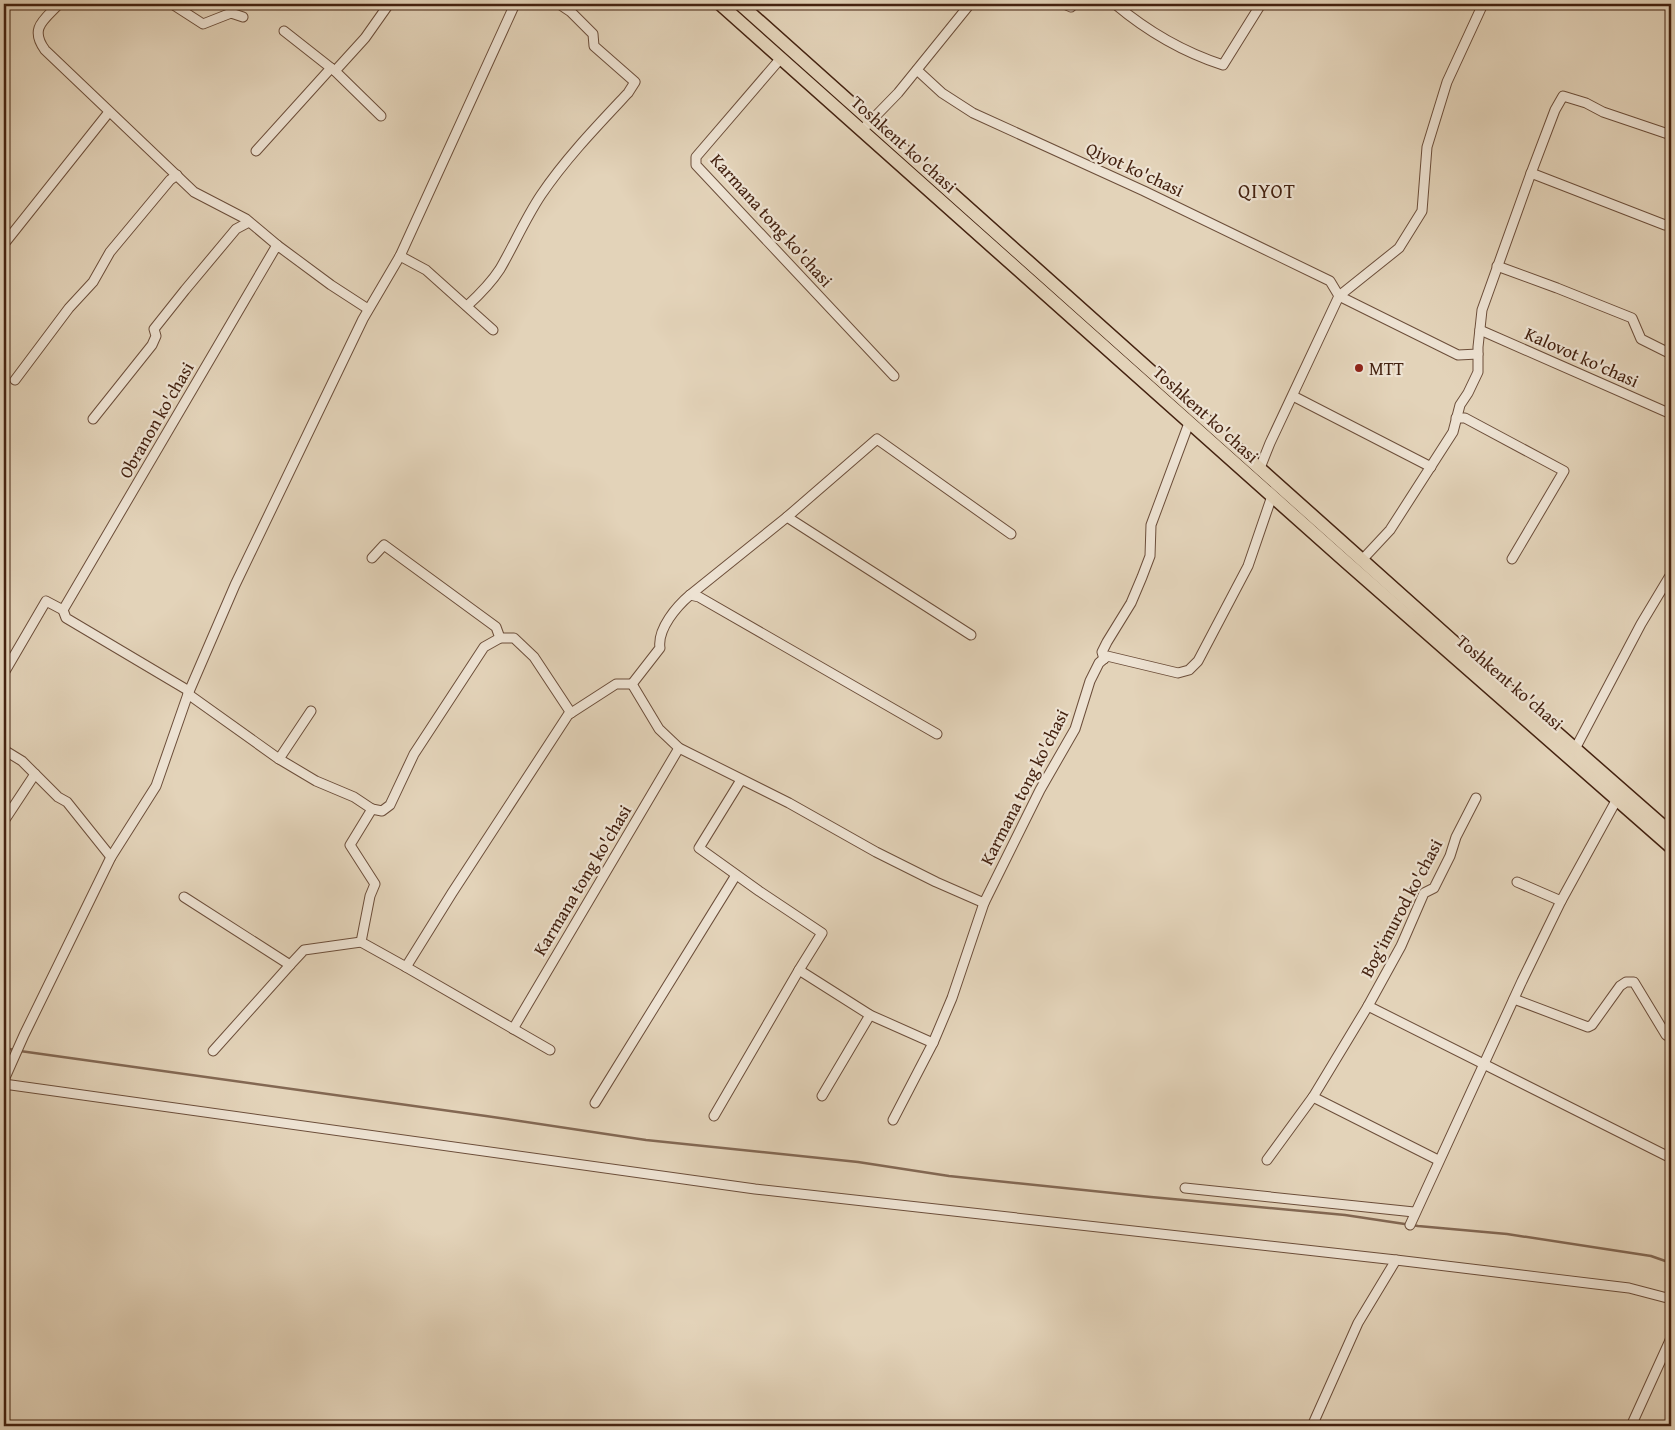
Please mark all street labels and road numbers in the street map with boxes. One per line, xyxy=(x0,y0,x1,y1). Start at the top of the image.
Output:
street label: Toshkent ko'chasi xyxy=(845,89,963,199)
street label: Qiyot ko'chasi xyxy=(1082,135,1188,203)
street label: Karmana tong ko'chasi xyxy=(704,147,840,293)
street label: Kalovot ko'chasi xyxy=(1521,320,1643,394)
street label: Obranon ko'chasi xyxy=(112,357,200,483)
street label: Toshkent ko'chasi xyxy=(1147,359,1265,469)
street label: Toshkent ko'chasi xyxy=(1450,628,1570,736)
street label: Karmana tong ko'chasi xyxy=(973,704,1075,870)
street label: Karmana tong ko'chasi xyxy=(526,799,638,961)
street label: Bog'imurod ko'chasi xyxy=(1353,834,1449,982)

